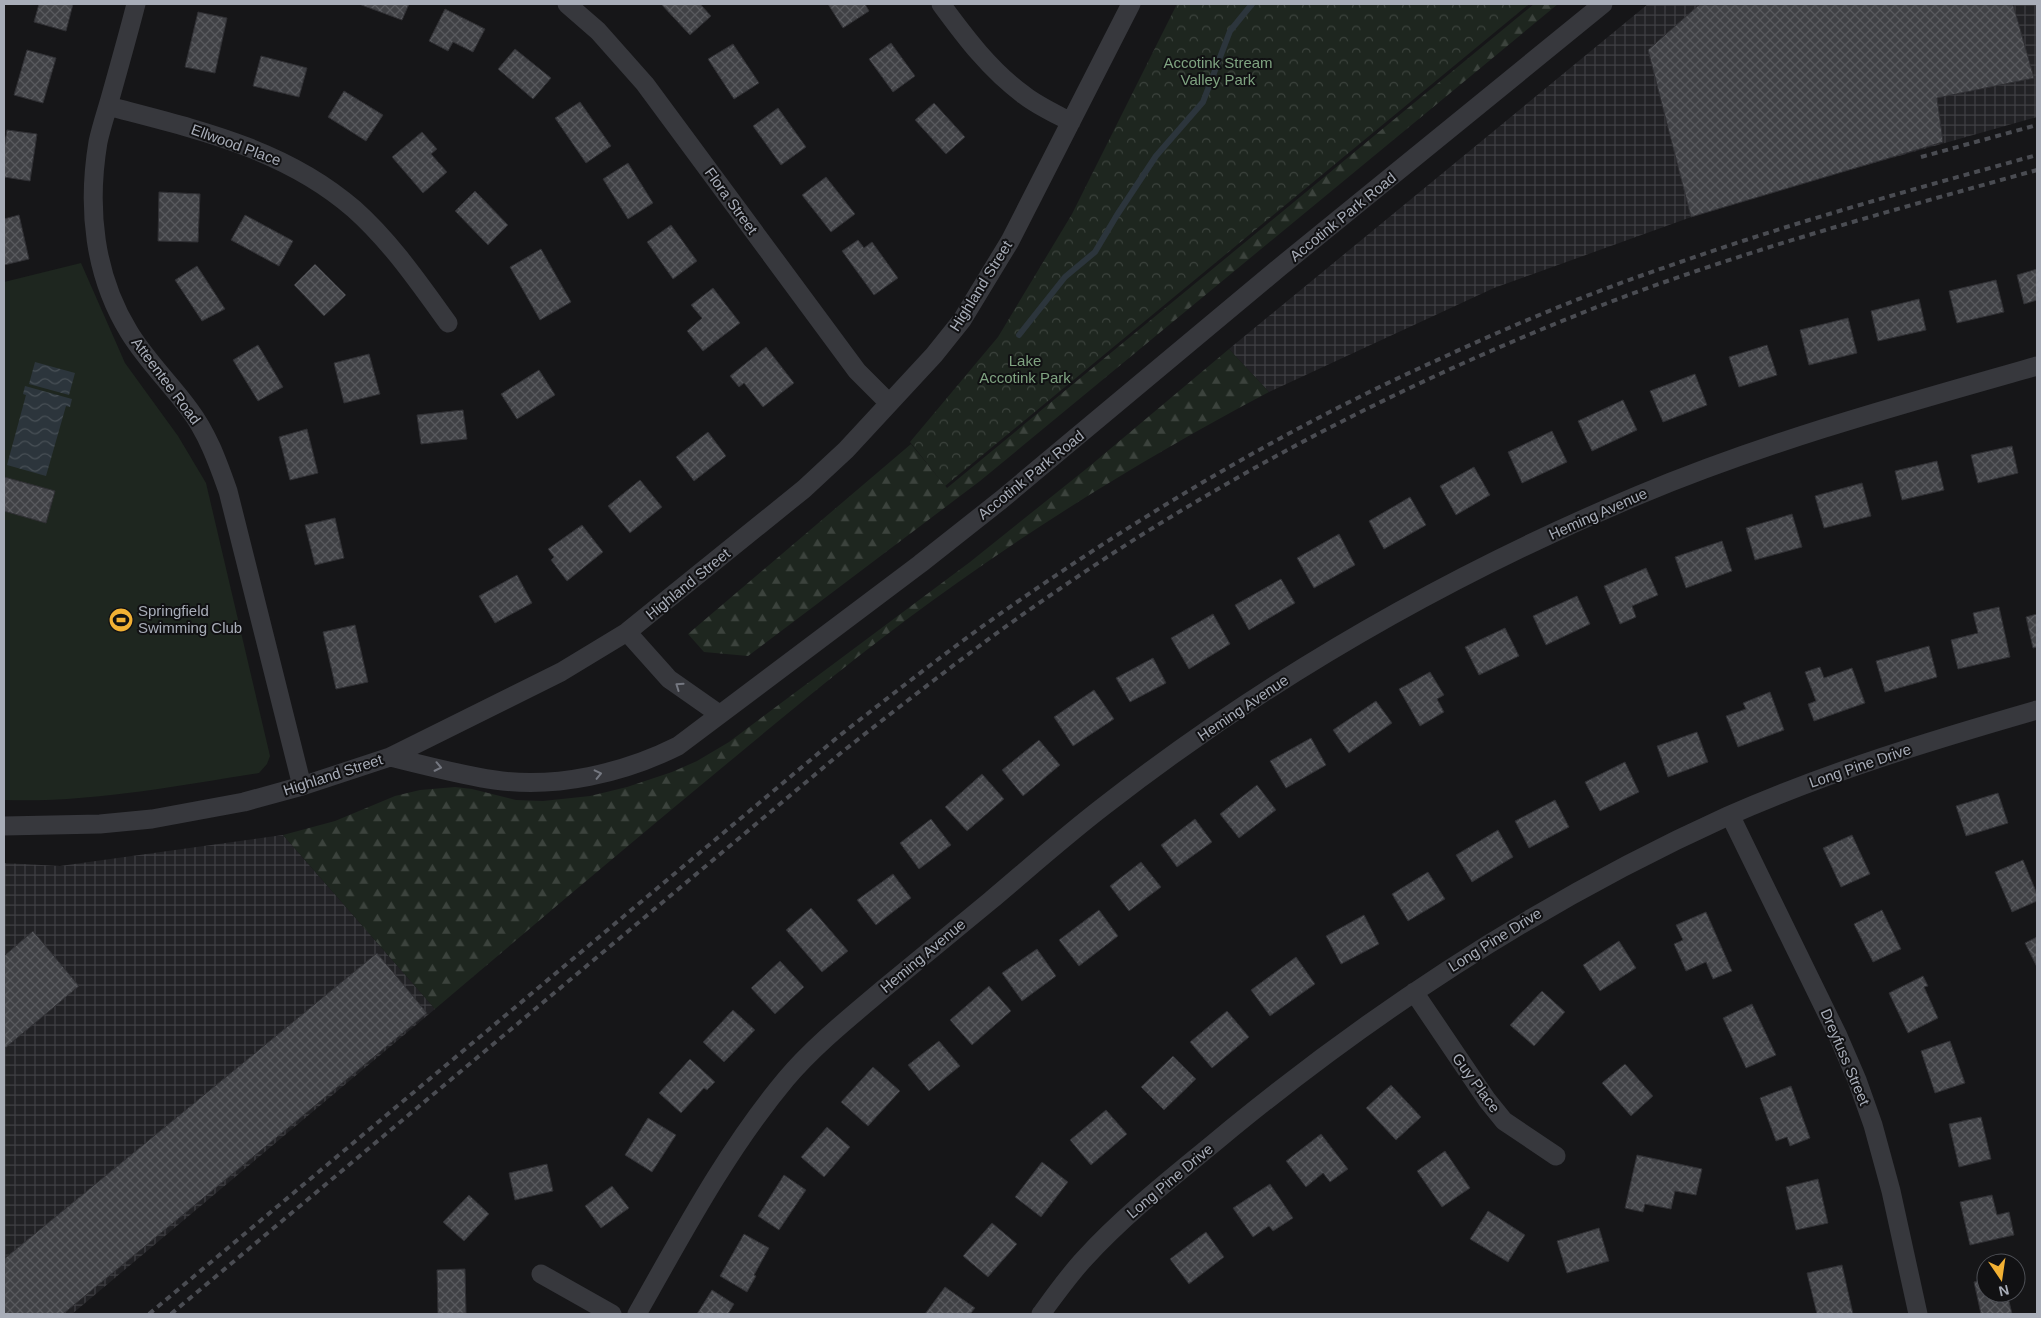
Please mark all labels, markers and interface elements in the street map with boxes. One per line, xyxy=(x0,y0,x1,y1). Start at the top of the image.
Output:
park label: Accotink Stream Valley Park xyxy=(1163,54,1273,88)
street label: Ellwood Place xyxy=(189,120,283,169)
street label: Flora Street xyxy=(701,164,762,238)
street label: Accotink Park Road xyxy=(1286,169,1399,265)
street label: Highland Street xyxy=(946,237,1016,334)
street label: Atteentee Road xyxy=(128,334,205,427)
park label: Lake Accotink Park xyxy=(979,352,1071,386)
street label: Accotink Park Road xyxy=(974,427,1087,523)
street label: Heming Avenue xyxy=(1546,484,1650,543)
street label: Highland Street xyxy=(642,544,734,623)
place label: Springfield Swimming Club xyxy=(138,602,242,636)
sports icon: Springfield Swimming Club xyxy=(108,607,134,633)
street label: Heming Avenue xyxy=(1194,671,1291,744)
one-way arrow xyxy=(675,683,685,692)
street label: Long Pine Drive xyxy=(1807,740,1913,791)
street label: Highland Street xyxy=(281,750,385,799)
one-way arrow xyxy=(433,762,442,772)
one-way arrow xyxy=(594,769,603,780)
street label: Long Pine Drive xyxy=(1445,904,1544,975)
street label: Heming Avenue xyxy=(877,915,969,996)
street label: Dreyfuss Street xyxy=(1817,1006,1874,1108)
street label: Guy Place xyxy=(1449,1050,1504,1116)
street label: Long Pine Drive xyxy=(1123,1140,1216,1221)
north arrow xyxy=(1976,1253,2026,1303)
text: N xyxy=(1997,1282,2011,1300)

